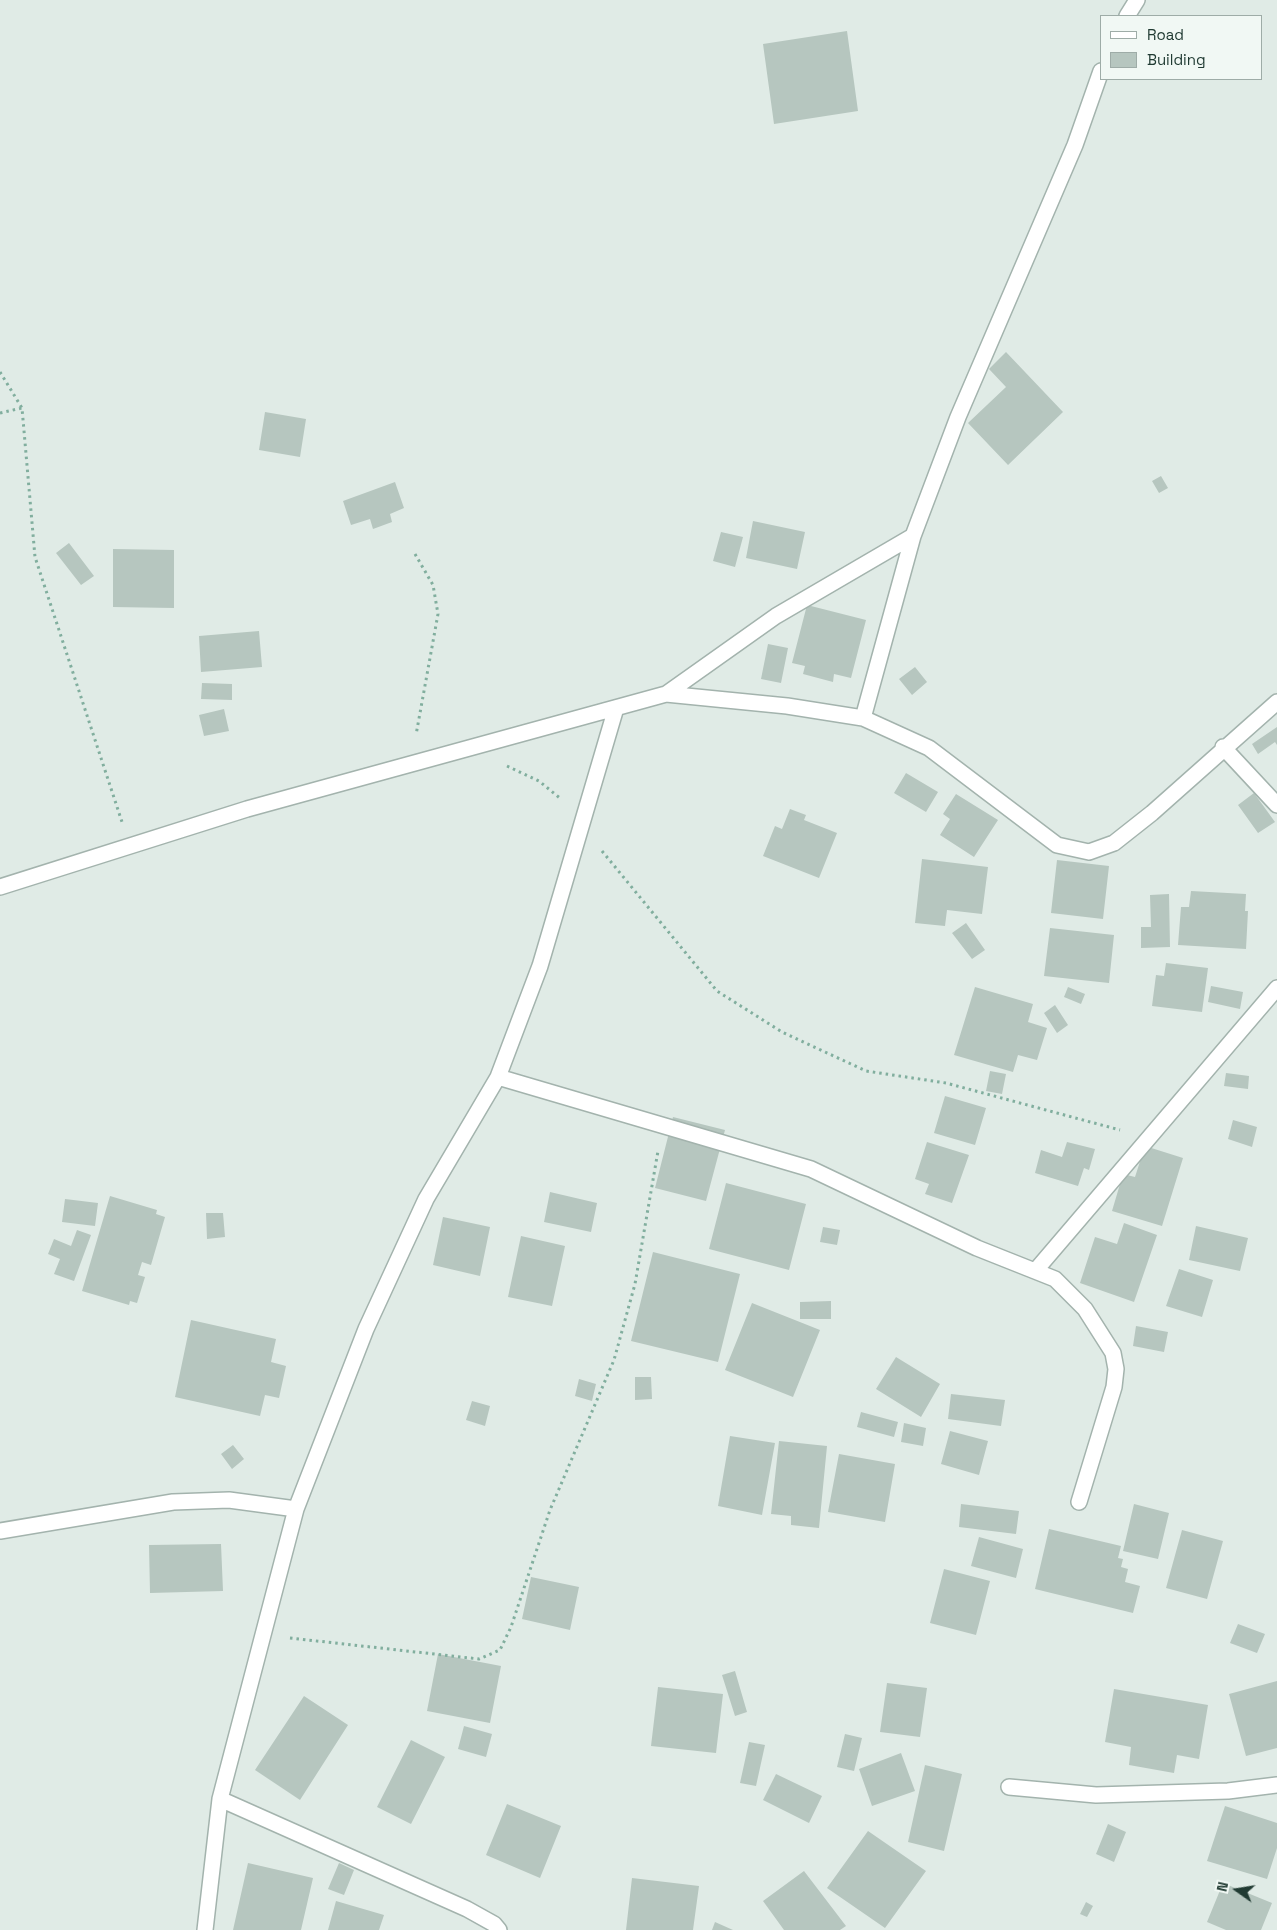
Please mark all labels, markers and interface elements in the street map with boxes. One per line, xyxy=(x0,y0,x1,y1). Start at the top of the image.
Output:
legend xyxy=(1100,15,1262,80)
text: Road xyxy=(1147,25,1184,44)
text: Building xyxy=(1147,50,1206,69)
north arrow xyxy=(1212,1865,1262,1915)
text: N xyxy=(1213,1880,1232,1893)

